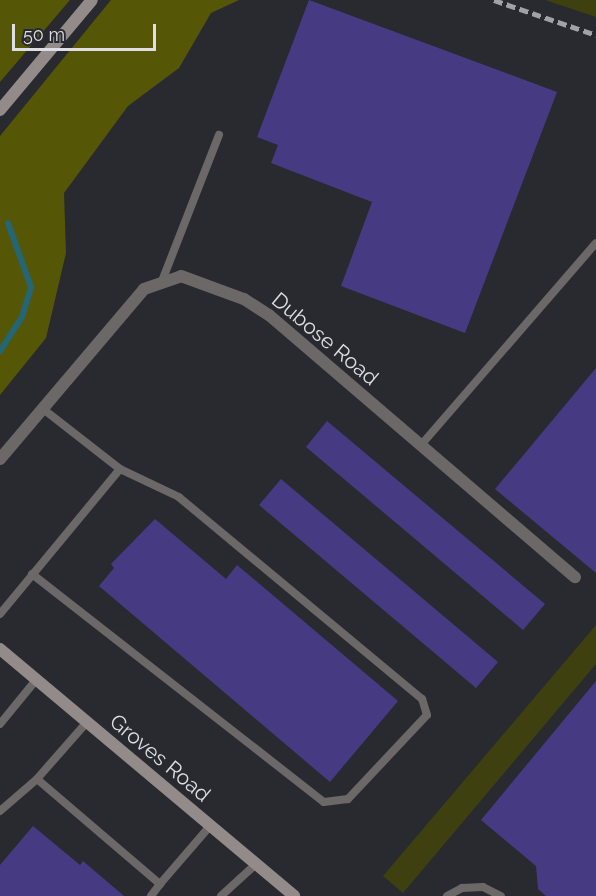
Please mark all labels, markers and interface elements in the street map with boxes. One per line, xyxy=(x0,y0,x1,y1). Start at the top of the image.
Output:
scale bar xyxy=(15,12,159,50)
text: 50 m xyxy=(23,24,65,45)
street label: Dubose Road xyxy=(267,287,383,391)
street label: Groves Road xyxy=(105,709,215,807)

